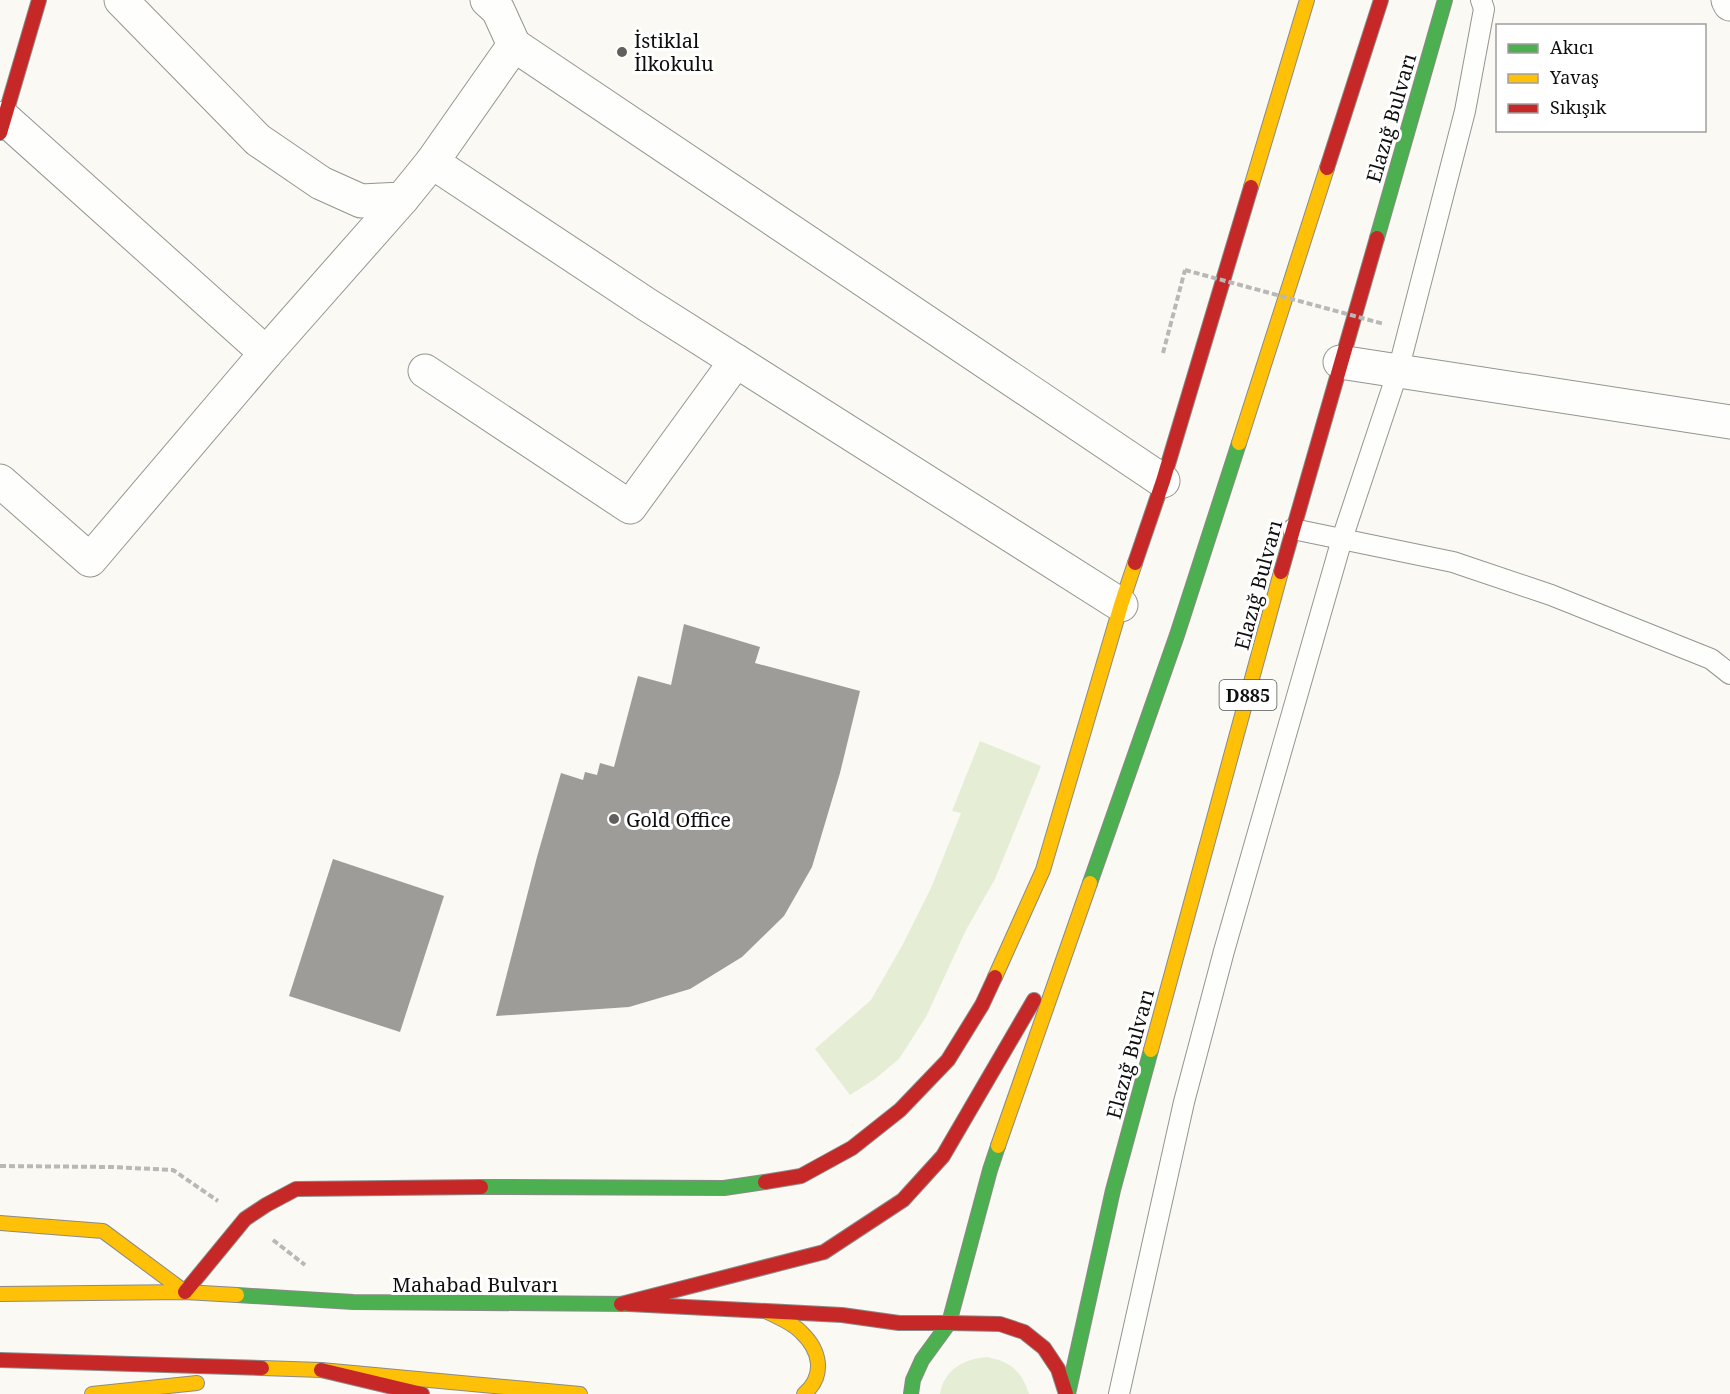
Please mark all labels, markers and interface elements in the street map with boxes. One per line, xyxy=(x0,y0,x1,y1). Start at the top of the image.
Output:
legend xyxy=(1496,24,1706,132)
place label: İstiklal İlkokulu xyxy=(634,27,714,77)
text: Akıcı xyxy=(1550,35,1594,59)
marker: İstiklal İlkokulu xyxy=(615,45,629,59)
street label: Elazığ Bulvarı xyxy=(1360,50,1422,186)
text: Yavaş xyxy=(1549,65,1599,89)
text: Sıkışık xyxy=(1550,95,1607,119)
street label: Elazığ Bulvarı xyxy=(1228,517,1288,653)
road number: D885 xyxy=(1220,680,1276,710)
place label: Gold Office xyxy=(626,806,731,833)
marker: Gold Office xyxy=(607,812,621,826)
street label: Elazığ Bulvarı xyxy=(1100,986,1160,1122)
street label: Mahabad Bulvarı xyxy=(392,1271,558,1298)

